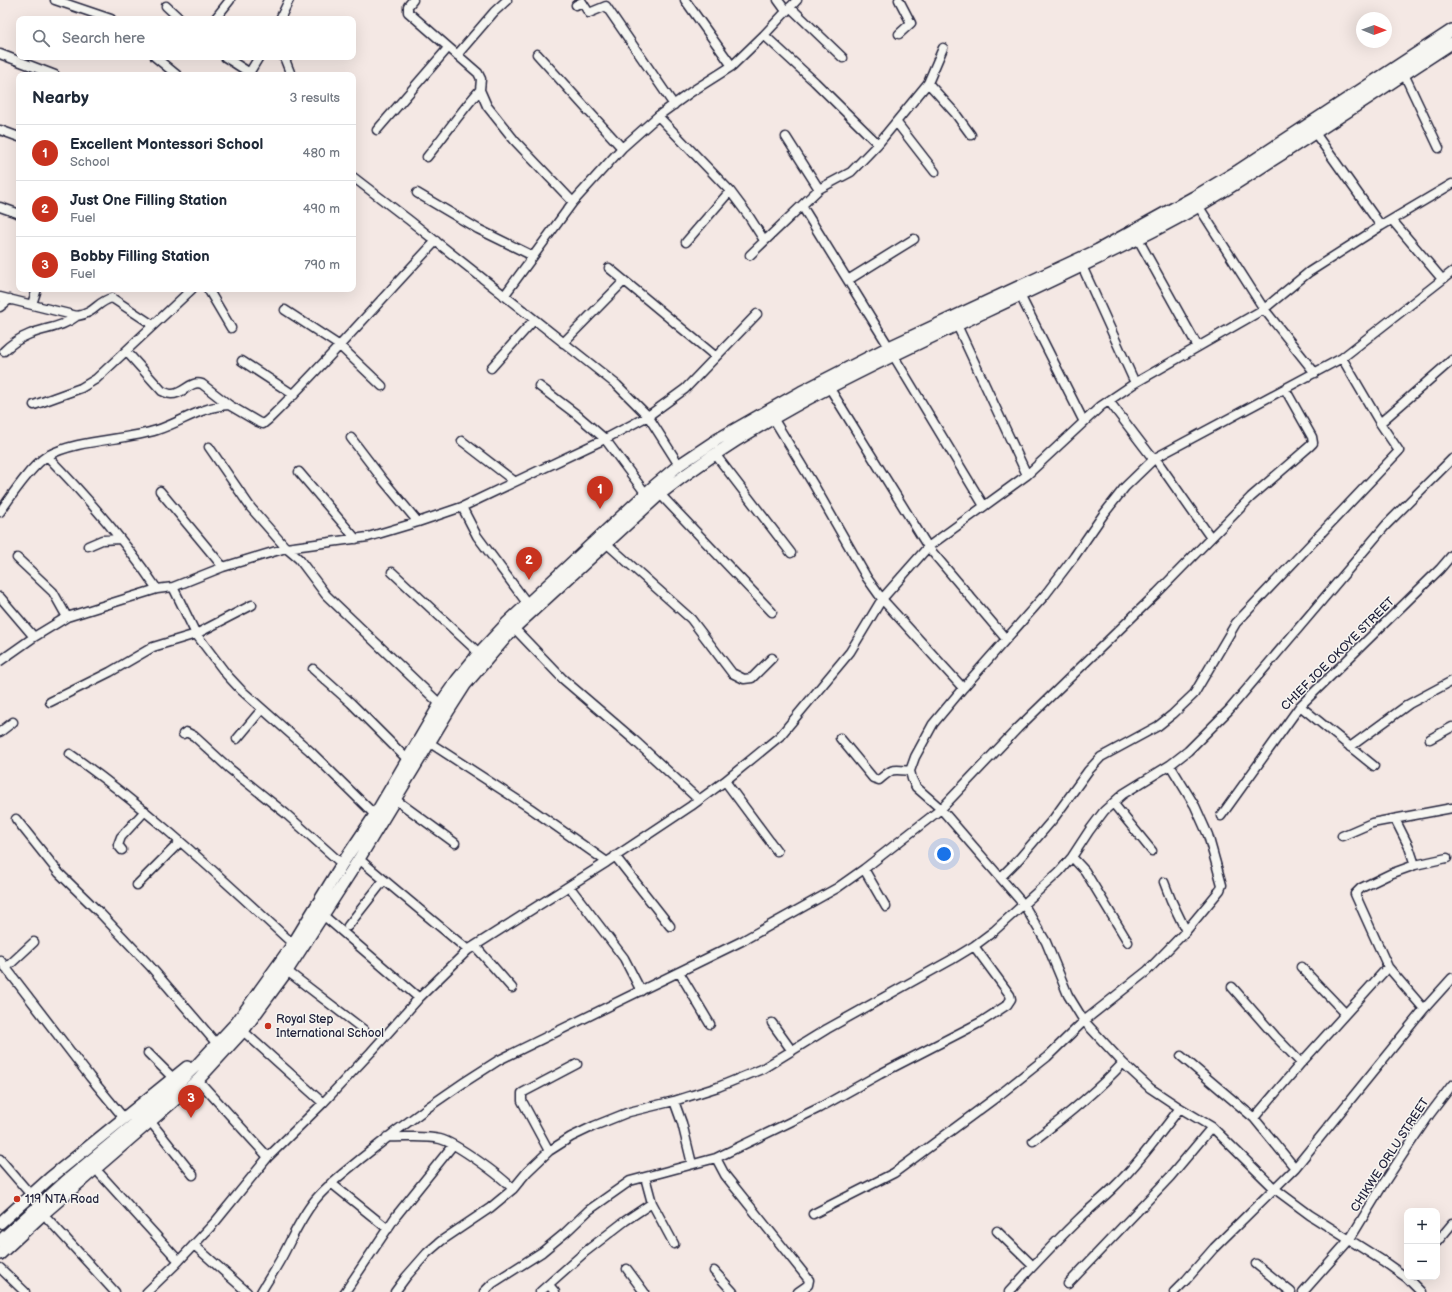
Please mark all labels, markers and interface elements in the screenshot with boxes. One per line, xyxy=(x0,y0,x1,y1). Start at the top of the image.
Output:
north arrow xyxy=(1356,12,1392,48)
search box xyxy=(16,16,356,60)
icon: search xyxy=(30,27,52,49)
text: Search here xyxy=(62,29,145,48)
text: Nearby xyxy=(32,88,89,108)
text: 3 results xyxy=(289,90,340,106)
text: Excellent Montessori School xyxy=(70,135,263,154)
text: 1 xyxy=(42,145,48,161)
text: 480 m xyxy=(303,145,340,161)
text: School xyxy=(70,154,110,170)
text: Just One Filling Station xyxy=(70,191,227,210)
text: 2 xyxy=(41,201,49,217)
text: 490 m xyxy=(303,201,340,217)
text: Fuel xyxy=(70,210,95,226)
text: Bobby Filling Station xyxy=(70,247,210,266)
text: 3 xyxy=(41,257,49,273)
text: 790 m xyxy=(304,257,340,273)
text: Fuel xyxy=(70,266,95,282)
pin: 1 xyxy=(587,476,613,509)
pin: 2 xyxy=(516,547,542,580)
street label: CHIEF JOE OKOYE STREET xyxy=(1278,594,1398,714)
your location xyxy=(934,844,954,864)
place label: Royal Step International School xyxy=(276,1012,384,1041)
marker: Royal Step International School xyxy=(263,1021,273,1031)
pin: 3 xyxy=(178,1085,204,1118)
street label: CHIKWE ORLU STREET xyxy=(1347,1094,1433,1215)
place label: 119 NTA Road xyxy=(25,1192,99,1207)
marker: 119 NTA Road xyxy=(12,1194,22,1204)
map controls xyxy=(1404,1208,1440,1280)
button: + xyxy=(1404,1208,1440,1244)
button: − xyxy=(1404,1244,1440,1280)

